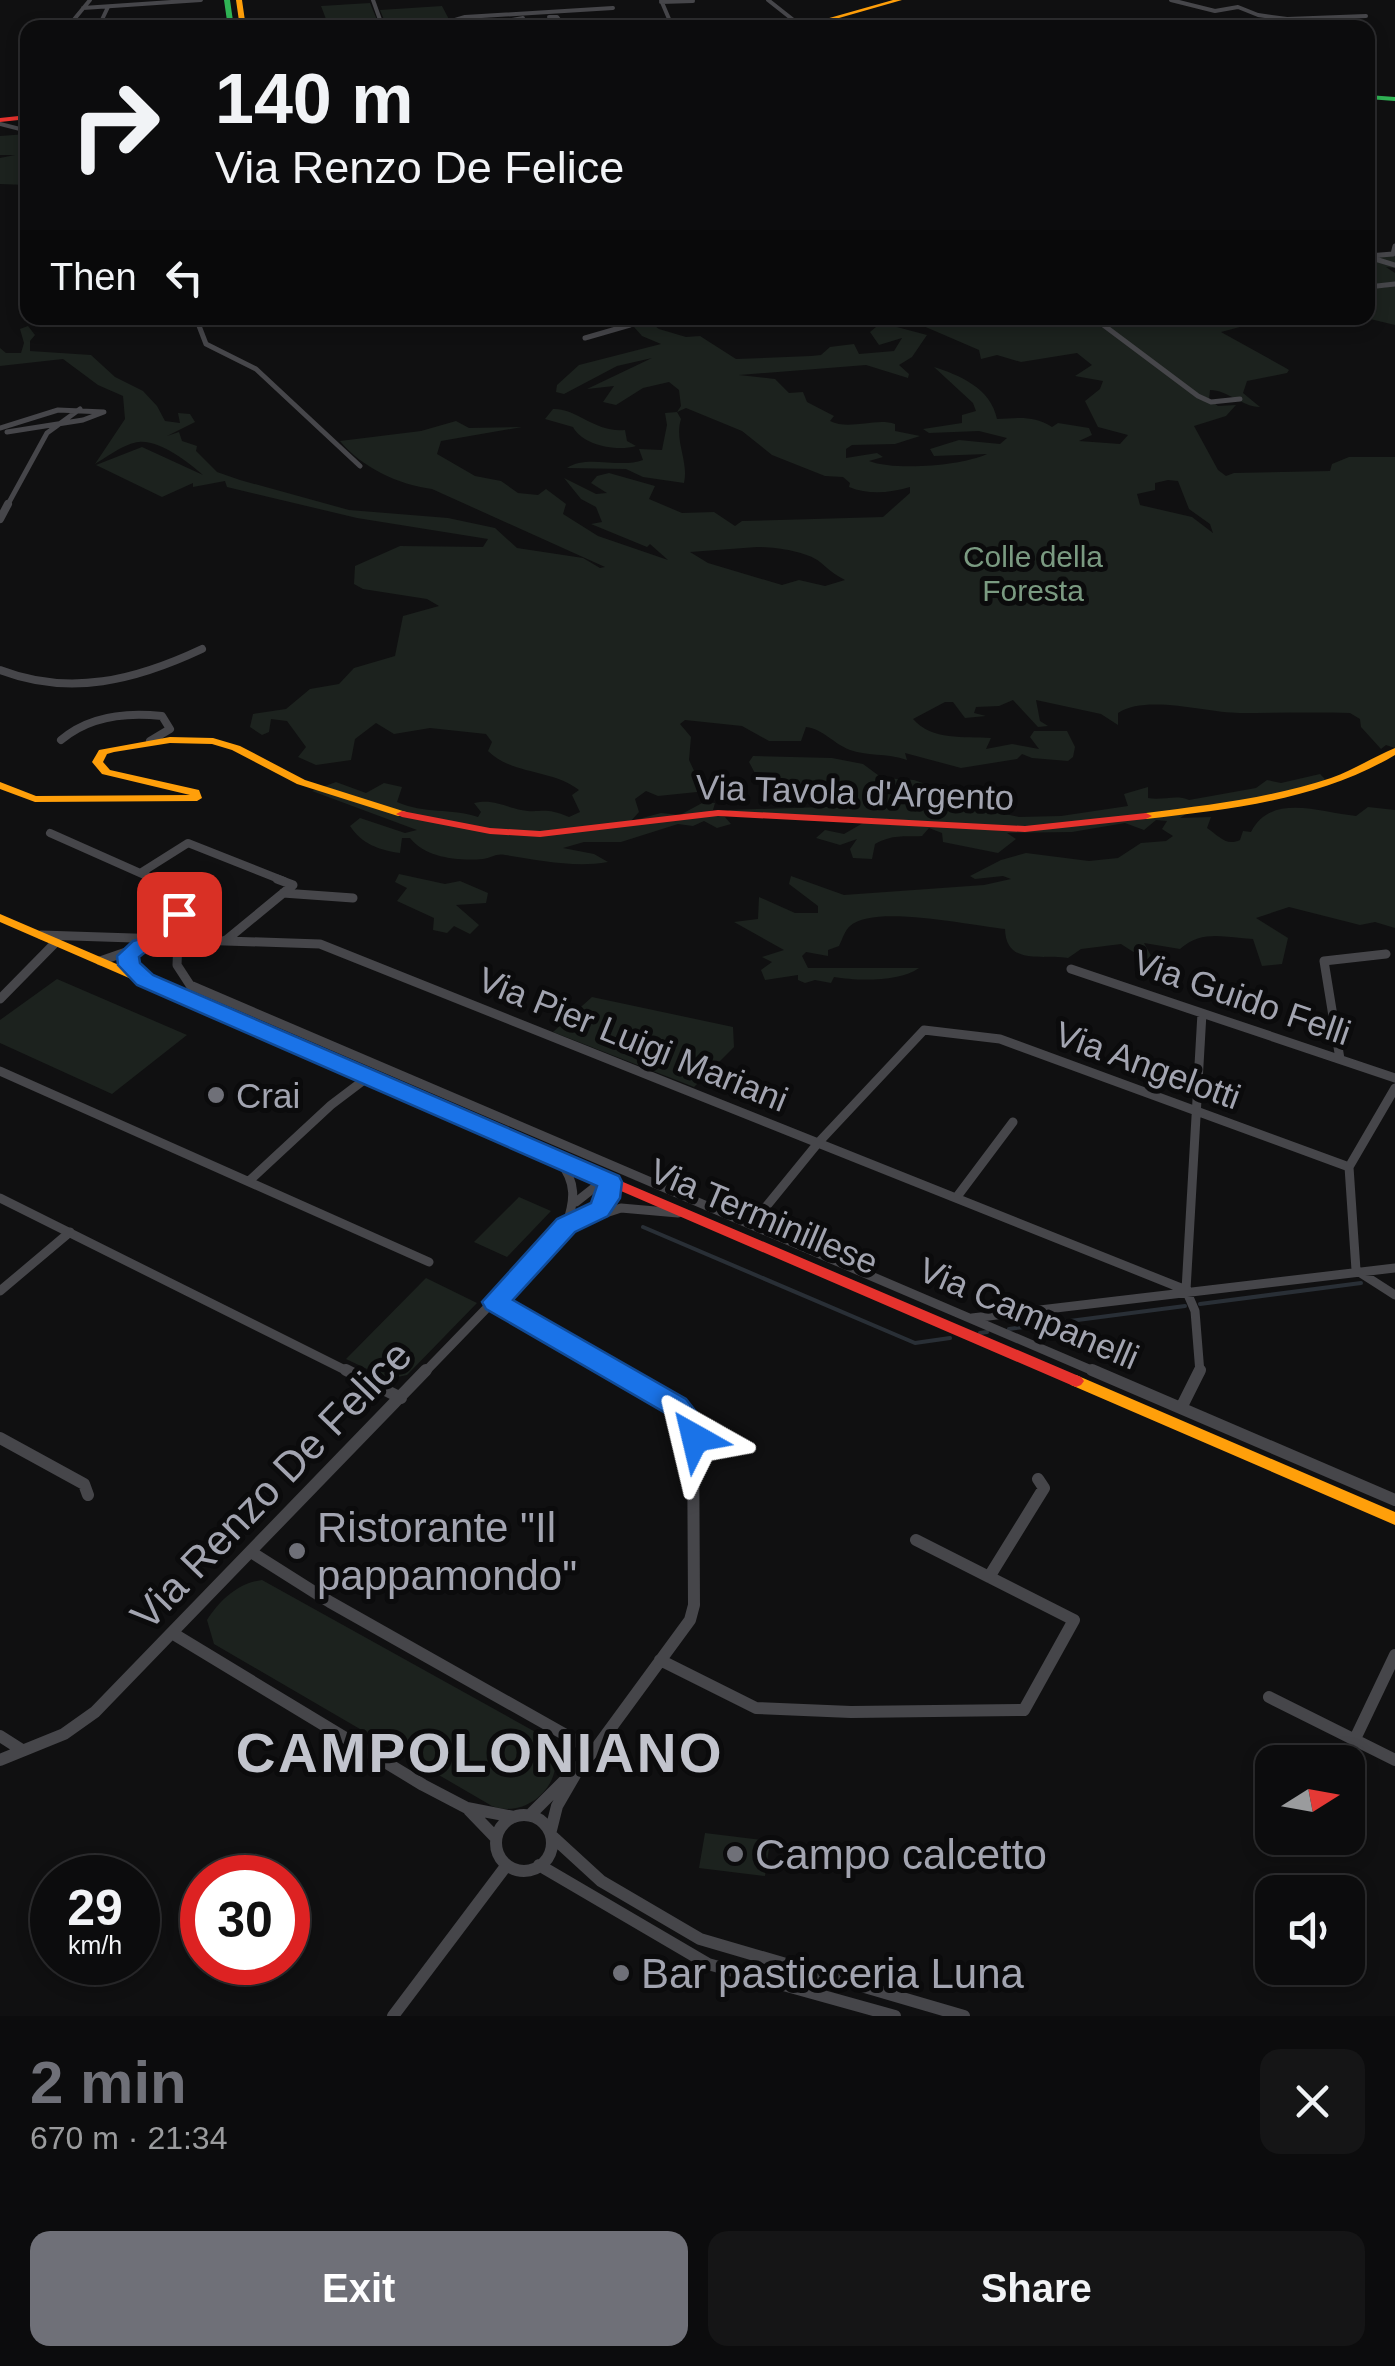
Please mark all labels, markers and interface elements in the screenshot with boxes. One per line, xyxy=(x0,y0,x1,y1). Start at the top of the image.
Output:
icon: right xyxy=(50,60,180,190)
text: 140 m xyxy=(215,60,413,138)
text: Via Renzo De Felice xyxy=(215,142,624,193)
icon: left xyxy=(157,250,212,305)
text: Then xyxy=(50,256,137,298)
park label: Colle della Foresta xyxy=(963,540,1103,607)
street label: Via Tavola d'Argento xyxy=(695,767,1015,817)
pin xyxy=(137,872,222,957)
icon: arrive xyxy=(152,887,207,942)
street label: Via Guido Felli xyxy=(1128,942,1356,1052)
street label: Via Pier Luigi Mariani xyxy=(473,959,793,1119)
street label: Via Angelotti xyxy=(1050,1014,1246,1116)
place label: Crai xyxy=(236,1076,300,1115)
marker: Crai xyxy=(205,1084,227,1106)
street label: Via Terminillese xyxy=(644,1150,884,1282)
street label: Via Campanelli xyxy=(913,1249,1145,1377)
street label: Via Renzo De Felice xyxy=(121,1331,421,1639)
position arrow xyxy=(643,1386,747,1490)
place label: Ristorante "Il pappamondo" xyxy=(317,1504,577,1599)
marker: Ristorante "Il pappamondo" xyxy=(286,1540,308,1562)
district label: CAMPOLONIANO xyxy=(236,1722,724,1784)
north arrow xyxy=(1255,1745,1365,1855)
map controls xyxy=(1255,1745,1365,1985)
place label: Campo calcetto xyxy=(755,1831,1047,1878)
marker: Campo calcetto xyxy=(724,1843,746,1865)
speed limit sign: 30 xyxy=(180,1855,310,1985)
button: sound xyxy=(1255,1875,1365,1985)
text: 29 xyxy=(67,1880,123,1936)
text: km/h xyxy=(68,1931,122,1959)
place label: Bar pasticceria Luna xyxy=(641,1950,1025,1997)
marker: Bar pasticceria Luna xyxy=(610,1962,632,1984)
text: 2 min xyxy=(30,2049,187,2116)
button: close xyxy=(1260,2049,1365,2154)
text: 670 m · 21:34 xyxy=(30,2120,227,2156)
button: Exit xyxy=(30,2231,688,2346)
button: Share xyxy=(708,2231,1365,2346)

